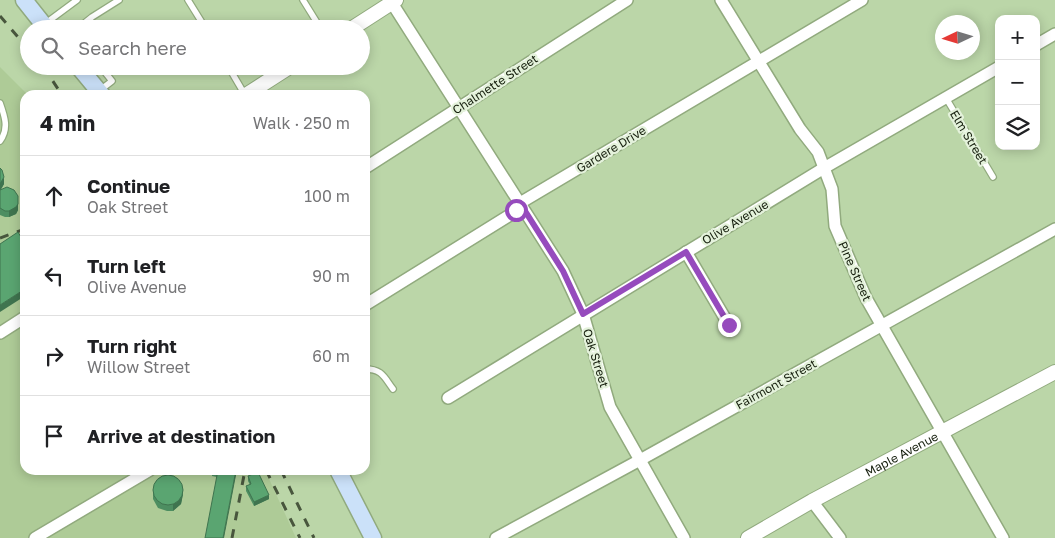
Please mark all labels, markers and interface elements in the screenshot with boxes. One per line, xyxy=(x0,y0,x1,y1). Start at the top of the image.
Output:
north arrow xyxy=(935,15,980,60)
map controls xyxy=(995,15,1040,150)
button: + xyxy=(995,15,1040,60)
search box xyxy=(20,20,370,75)
icon: search xyxy=(38,34,66,62)
text: Search here xyxy=(78,36,187,59)
street label: Chalmette Street xyxy=(450,51,541,117)
button: − xyxy=(995,60,1040,105)
button: layers xyxy=(995,105,1040,150)
street label: Elm Street xyxy=(947,107,991,167)
text: 4 min xyxy=(40,110,95,136)
text: Walk · 250 m xyxy=(253,113,350,133)
street label: Gardere Drive xyxy=(574,122,648,176)
text: Continue xyxy=(87,174,170,197)
icon: ahead xyxy=(40,182,68,210)
text: 100 m xyxy=(304,186,350,206)
street label: Olive Avenue xyxy=(699,196,771,248)
text: Oak Street xyxy=(87,197,168,217)
route start xyxy=(505,199,528,222)
street label: Pine Street xyxy=(835,239,875,303)
text: Turn left xyxy=(87,254,166,277)
icon: left xyxy=(40,262,68,290)
text: 90 m xyxy=(312,266,350,286)
text: Olive Avenue xyxy=(87,277,187,297)
route end xyxy=(718,314,741,337)
street label: Oak Street xyxy=(580,327,612,390)
text: Turn right xyxy=(87,334,177,357)
icon: right xyxy=(40,342,68,370)
text: 60 m xyxy=(312,346,350,366)
street label: Fairmont Street xyxy=(733,356,819,412)
text: Willow Street xyxy=(87,357,191,377)
icon: arrive xyxy=(40,422,68,450)
text: Arrive at destination xyxy=(87,424,275,447)
street label: Maple Avenue xyxy=(862,428,940,479)

